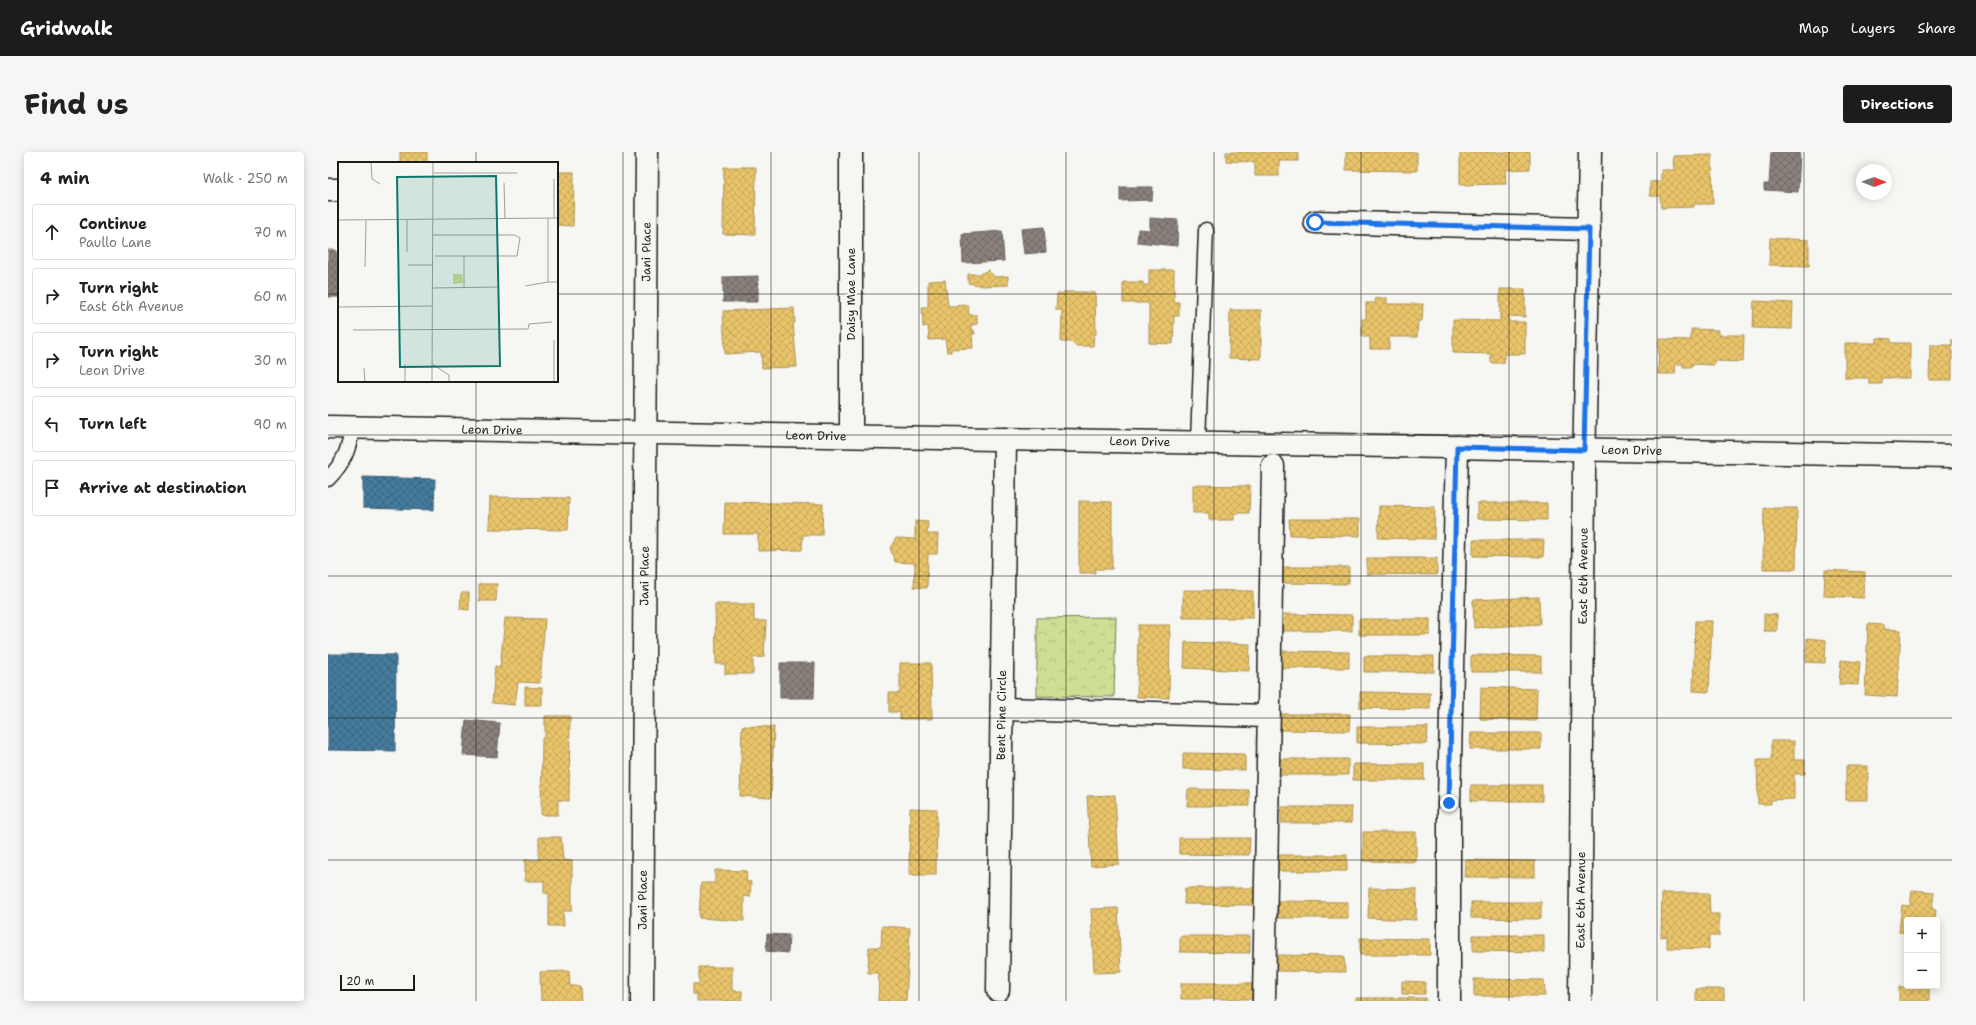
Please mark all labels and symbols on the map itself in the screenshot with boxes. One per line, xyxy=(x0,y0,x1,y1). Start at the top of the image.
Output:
inset map xyxy=(338,162,558,382)
north arrow xyxy=(1856,164,1892,200)
route start xyxy=(1306,213,1324,231)
street label: Jani Place xyxy=(638,222,655,282)
street label: Daisy Mae Lane xyxy=(843,247,859,340)
street label: Leon Drive xyxy=(461,421,523,438)
street label: Leon Drive xyxy=(785,427,847,444)
street label: Leon Drive xyxy=(1109,433,1171,450)
street label: Leon Drive xyxy=(1601,442,1663,459)
street label: East 6th Avenue xyxy=(1575,527,1592,625)
street label: Jani Place xyxy=(636,546,653,606)
street label: Bent Pine Circle xyxy=(993,670,1010,760)
route end xyxy=(1440,794,1458,812)
street label: East 6th Avenue xyxy=(1572,851,1589,949)
street label: Jani Place xyxy=(634,870,651,930)
scale bar xyxy=(340,973,415,992)

